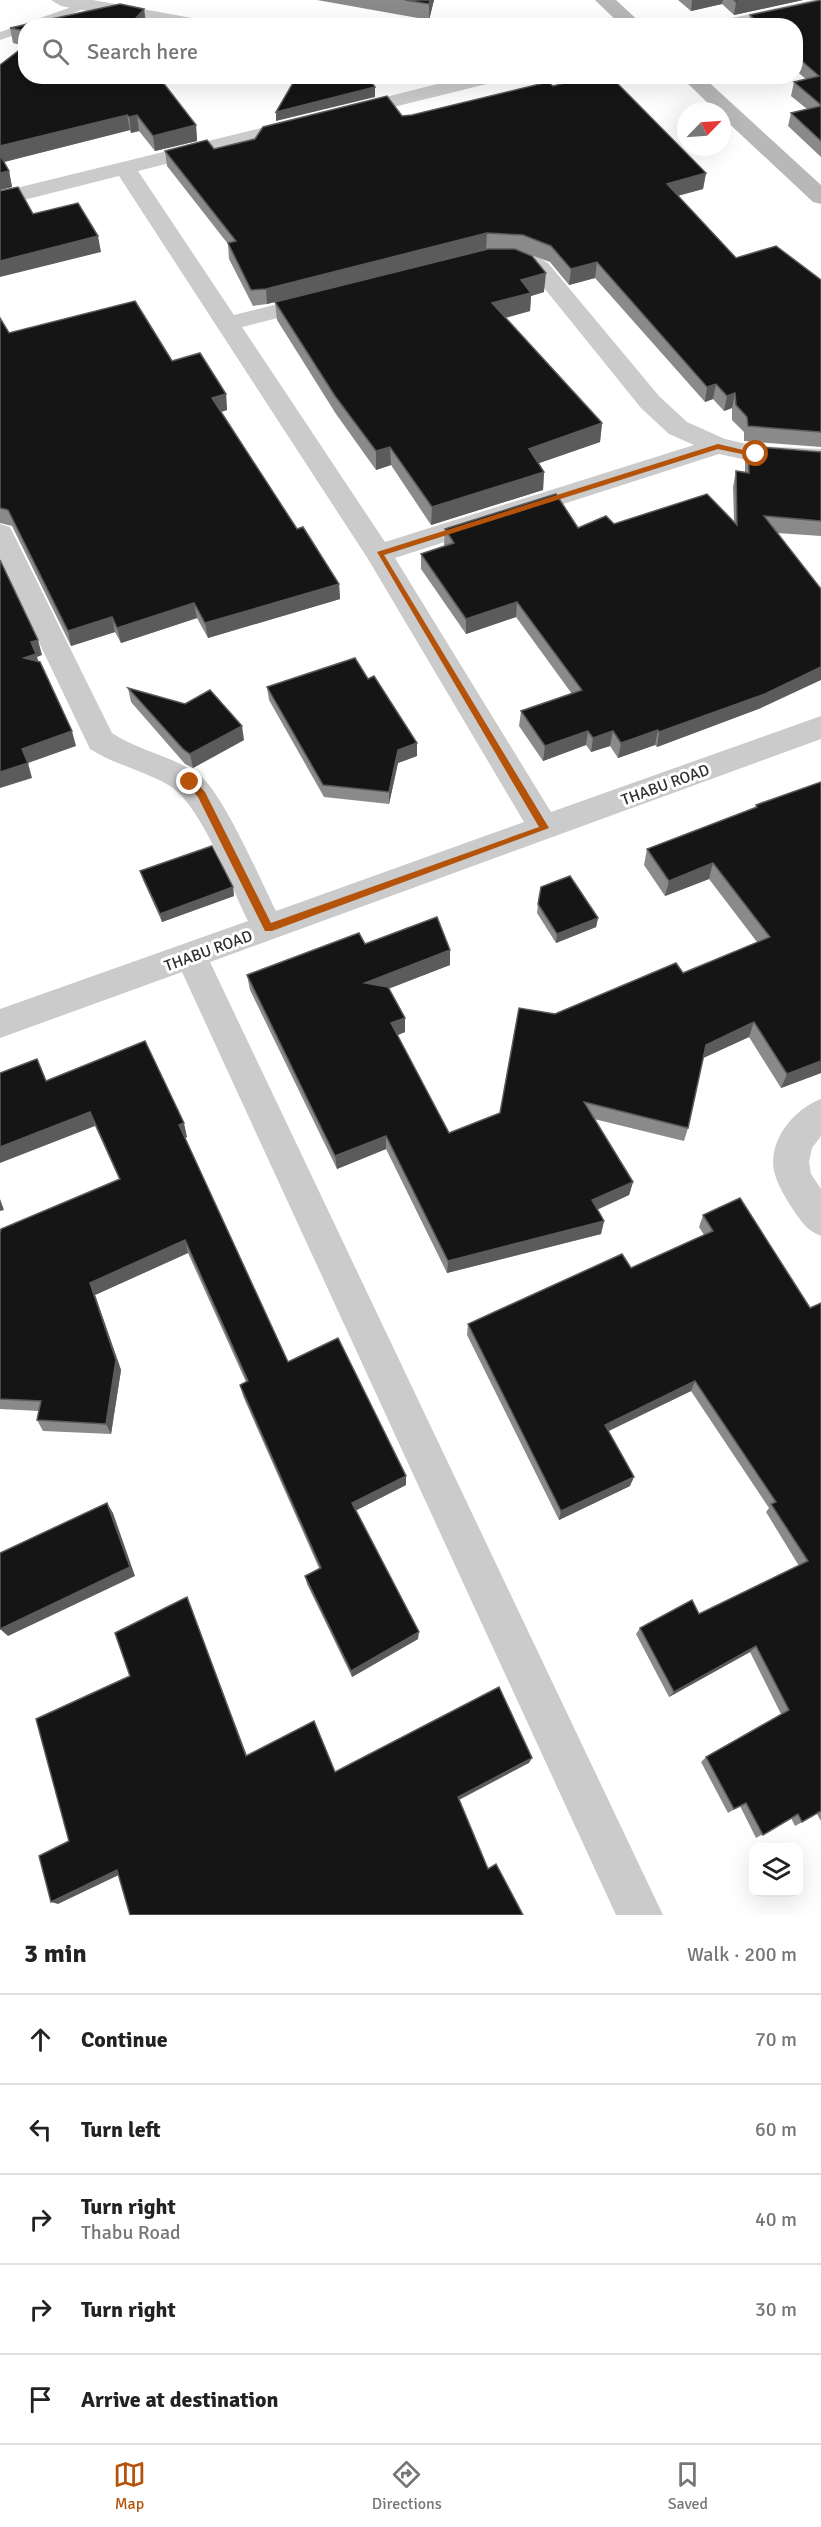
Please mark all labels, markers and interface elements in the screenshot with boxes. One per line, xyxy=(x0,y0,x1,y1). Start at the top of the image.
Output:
search box xyxy=(18,18,803,84)
icon: search xyxy=(39,35,72,68)
text: Search here xyxy=(87,38,198,65)
north arrow xyxy=(677,102,731,156)
route start xyxy=(742,440,768,466)
street label: THABU ROAD xyxy=(619,760,712,810)
route end xyxy=(176,768,202,794)
street label: THABU ROAD xyxy=(162,926,255,976)
map controls xyxy=(749,1843,803,1897)
button: layers xyxy=(749,1843,803,1897)
text: 3 min xyxy=(24,1938,87,1970)
text: Walk · 200 m xyxy=(687,1942,797,1967)
icon: ahead xyxy=(24,2023,57,2056)
text: Continue xyxy=(81,2026,168,2053)
text: 70 m xyxy=(755,2027,797,2052)
icon: left xyxy=(24,2113,57,2146)
text: Turn left xyxy=(81,2116,161,2143)
text: 60 m xyxy=(755,2117,797,2142)
text: Turn right xyxy=(81,2193,176,2220)
icon: right xyxy=(24,2203,57,2236)
text: 40 m xyxy=(755,2207,797,2232)
text: Thabu Road xyxy=(81,2220,181,2245)
icon: right xyxy=(24,2293,57,2326)
text: Turn right xyxy=(81,2296,176,2323)
text: 30 m xyxy=(755,2297,797,2322)
icon: arrive xyxy=(24,2383,57,2416)
text: Arrive at destination xyxy=(81,2386,278,2413)
tab: Map xyxy=(113,2458,146,2514)
tab: Directions xyxy=(372,2458,442,2514)
tab: Saved xyxy=(668,2458,708,2514)

